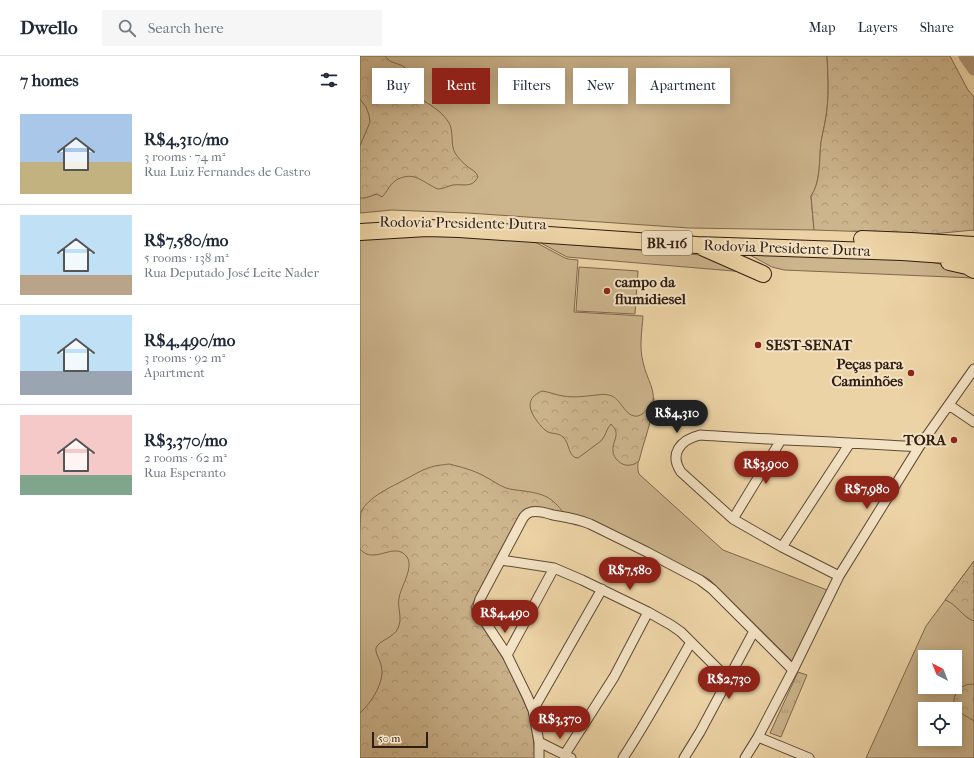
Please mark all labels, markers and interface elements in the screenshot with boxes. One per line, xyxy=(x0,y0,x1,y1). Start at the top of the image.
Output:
search box xyxy=(102,10,382,46)
text: Dwello xyxy=(20,17,78,39)
icon: search xyxy=(116,17,138,39)
text: Search here xyxy=(148,19,224,37)
text: Map xyxy=(809,19,836,36)
text: Layers xyxy=(858,19,898,36)
text: Share xyxy=(920,19,954,36)
chip: Buy xyxy=(372,68,424,104)
chip: Rent xyxy=(432,68,490,104)
chip: Filters xyxy=(498,68,565,104)
chip: New xyxy=(573,68,628,104)
chip: Apartment xyxy=(636,68,730,104)
icon: filters xyxy=(318,69,340,91)
text: 7 homes xyxy=(20,70,79,90)
text: R$4,310/mo xyxy=(144,129,229,149)
icon: home xyxy=(52,130,100,178)
text: 3 rooms · 74 m² xyxy=(144,149,225,164)
text: Rua Luiz Fernandes de Castro xyxy=(144,164,311,179)
street label: Rodovia Presidente Dutra xyxy=(379,213,548,233)
text: R$7,580/mo xyxy=(144,230,229,250)
icon: home xyxy=(52,231,100,279)
road number: BR-116 xyxy=(642,231,692,255)
street label: Rodovia Presidente Dutra xyxy=(703,236,872,260)
text: 5 rooms · 138 m² xyxy=(144,250,229,265)
text: Rua Deputado José Leite Nader xyxy=(144,265,319,280)
place label: campo da flumidiesel xyxy=(615,273,687,308)
marker: campo da flumidiesel xyxy=(602,286,612,296)
text: R$4,490/mo xyxy=(144,330,235,350)
icon: home xyxy=(52,331,100,379)
place label: SEST-SENAT xyxy=(766,336,853,354)
marker: SEST-SENAT xyxy=(753,340,763,350)
text: 3 rooms · 92 m² xyxy=(144,350,225,365)
place label: Peças para Caminhões xyxy=(831,355,904,390)
text: Apartment xyxy=(144,365,205,380)
marker: Peças para Caminhões xyxy=(906,368,916,378)
pin: R$4,310 xyxy=(640,400,714,434)
text: R$4,310 xyxy=(655,405,699,420)
text: R$3,370/mo xyxy=(144,430,227,450)
icon: home xyxy=(52,431,100,479)
place label: TORA xyxy=(903,431,947,449)
marker: TORA xyxy=(949,435,959,445)
text: 2 rooms · 62 m² xyxy=(144,450,227,465)
pin: R$3,900 xyxy=(729,451,803,485)
text: R$3,900 xyxy=(743,456,789,471)
text: Rua Esperanto xyxy=(144,465,226,480)
pin: R$7,980 xyxy=(830,476,904,510)
text: R$7,980 xyxy=(844,481,890,496)
pin: R$7,580 xyxy=(593,557,667,591)
text: R$7,580 xyxy=(608,562,652,577)
pin: R$4,490 xyxy=(468,600,542,634)
text: R$4,490 xyxy=(480,605,530,620)
north arrow xyxy=(918,650,962,694)
map controls xyxy=(918,650,962,746)
pin: R$2,730 xyxy=(692,666,766,700)
text: R$2,730 xyxy=(707,671,751,686)
button: locate xyxy=(918,702,962,746)
pin: R$3,370 xyxy=(523,706,597,740)
text: R$3,370 xyxy=(538,711,582,726)
scale bar xyxy=(372,730,428,749)
text: 50 m xyxy=(378,732,400,745)

